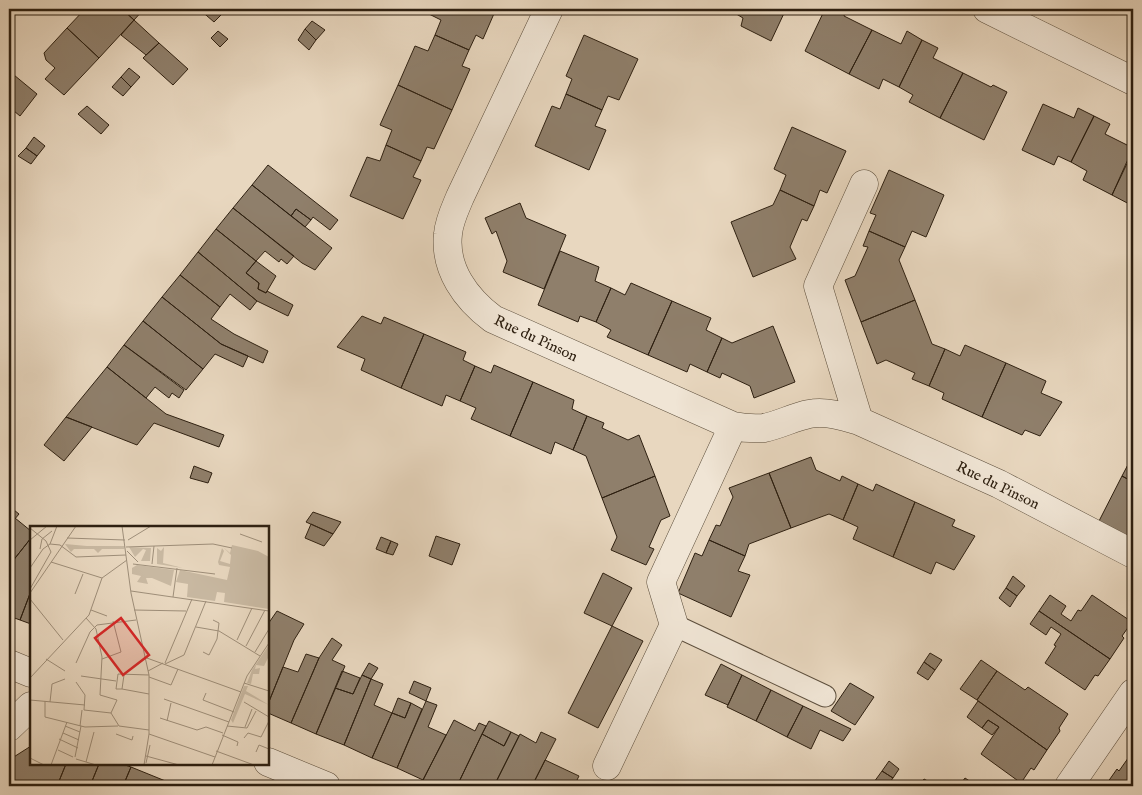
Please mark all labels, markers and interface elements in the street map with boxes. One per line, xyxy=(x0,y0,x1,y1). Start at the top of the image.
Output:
street label: Rue du Pinson xyxy=(491,311,581,366)
street label: Rue du Pinson xyxy=(953,457,1043,514)
inset map xyxy=(30,526,269,765)

